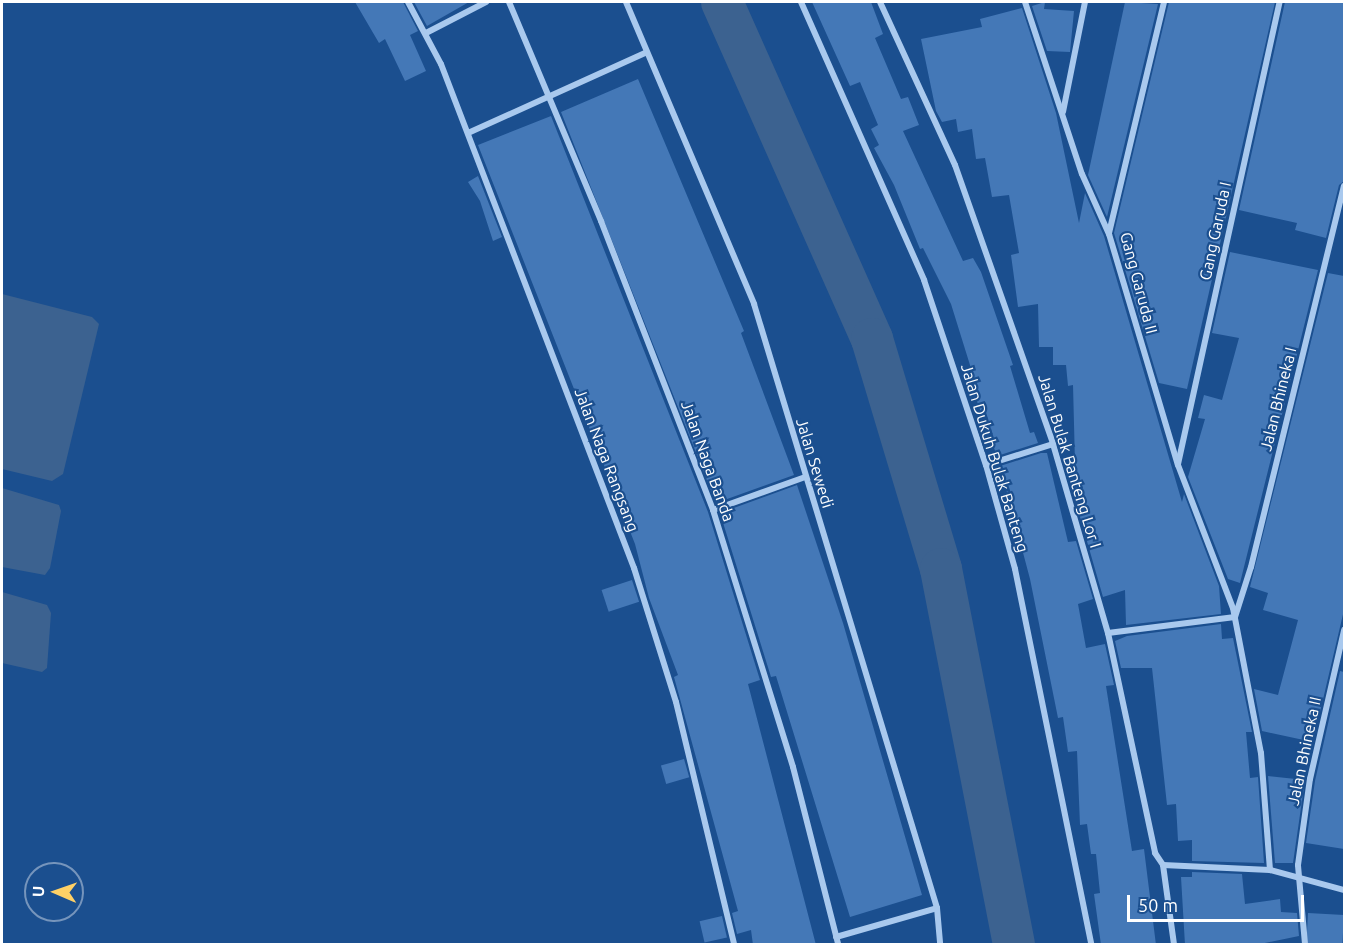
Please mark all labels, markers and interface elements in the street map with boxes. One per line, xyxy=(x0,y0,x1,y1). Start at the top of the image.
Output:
street label: Gang Garuda I xyxy=(1195,180,1235,282)
street label: Gang Garuda II xyxy=(1116,230,1162,336)
street label: Jalan Bhineka I xyxy=(1256,345,1300,453)
street label: Jalan Dukuh Bulak Banteng xyxy=(957,361,1033,555)
street label: Jalan Bulak Banteng Lor I xyxy=(1034,372,1106,550)
street label: Jalan Naga Rangsang xyxy=(571,386,643,534)
street label: Jalan Naga Banda xyxy=(677,398,739,524)
street label: Jalan Sewedi xyxy=(792,416,838,510)
street label: Jalan Bhineka II xyxy=(1283,695,1325,807)
north arrow xyxy=(24,862,84,922)
scale bar xyxy=(1130,883,1307,921)
text: U xyxy=(29,886,47,897)
text: 50 m xyxy=(1138,895,1178,915)

